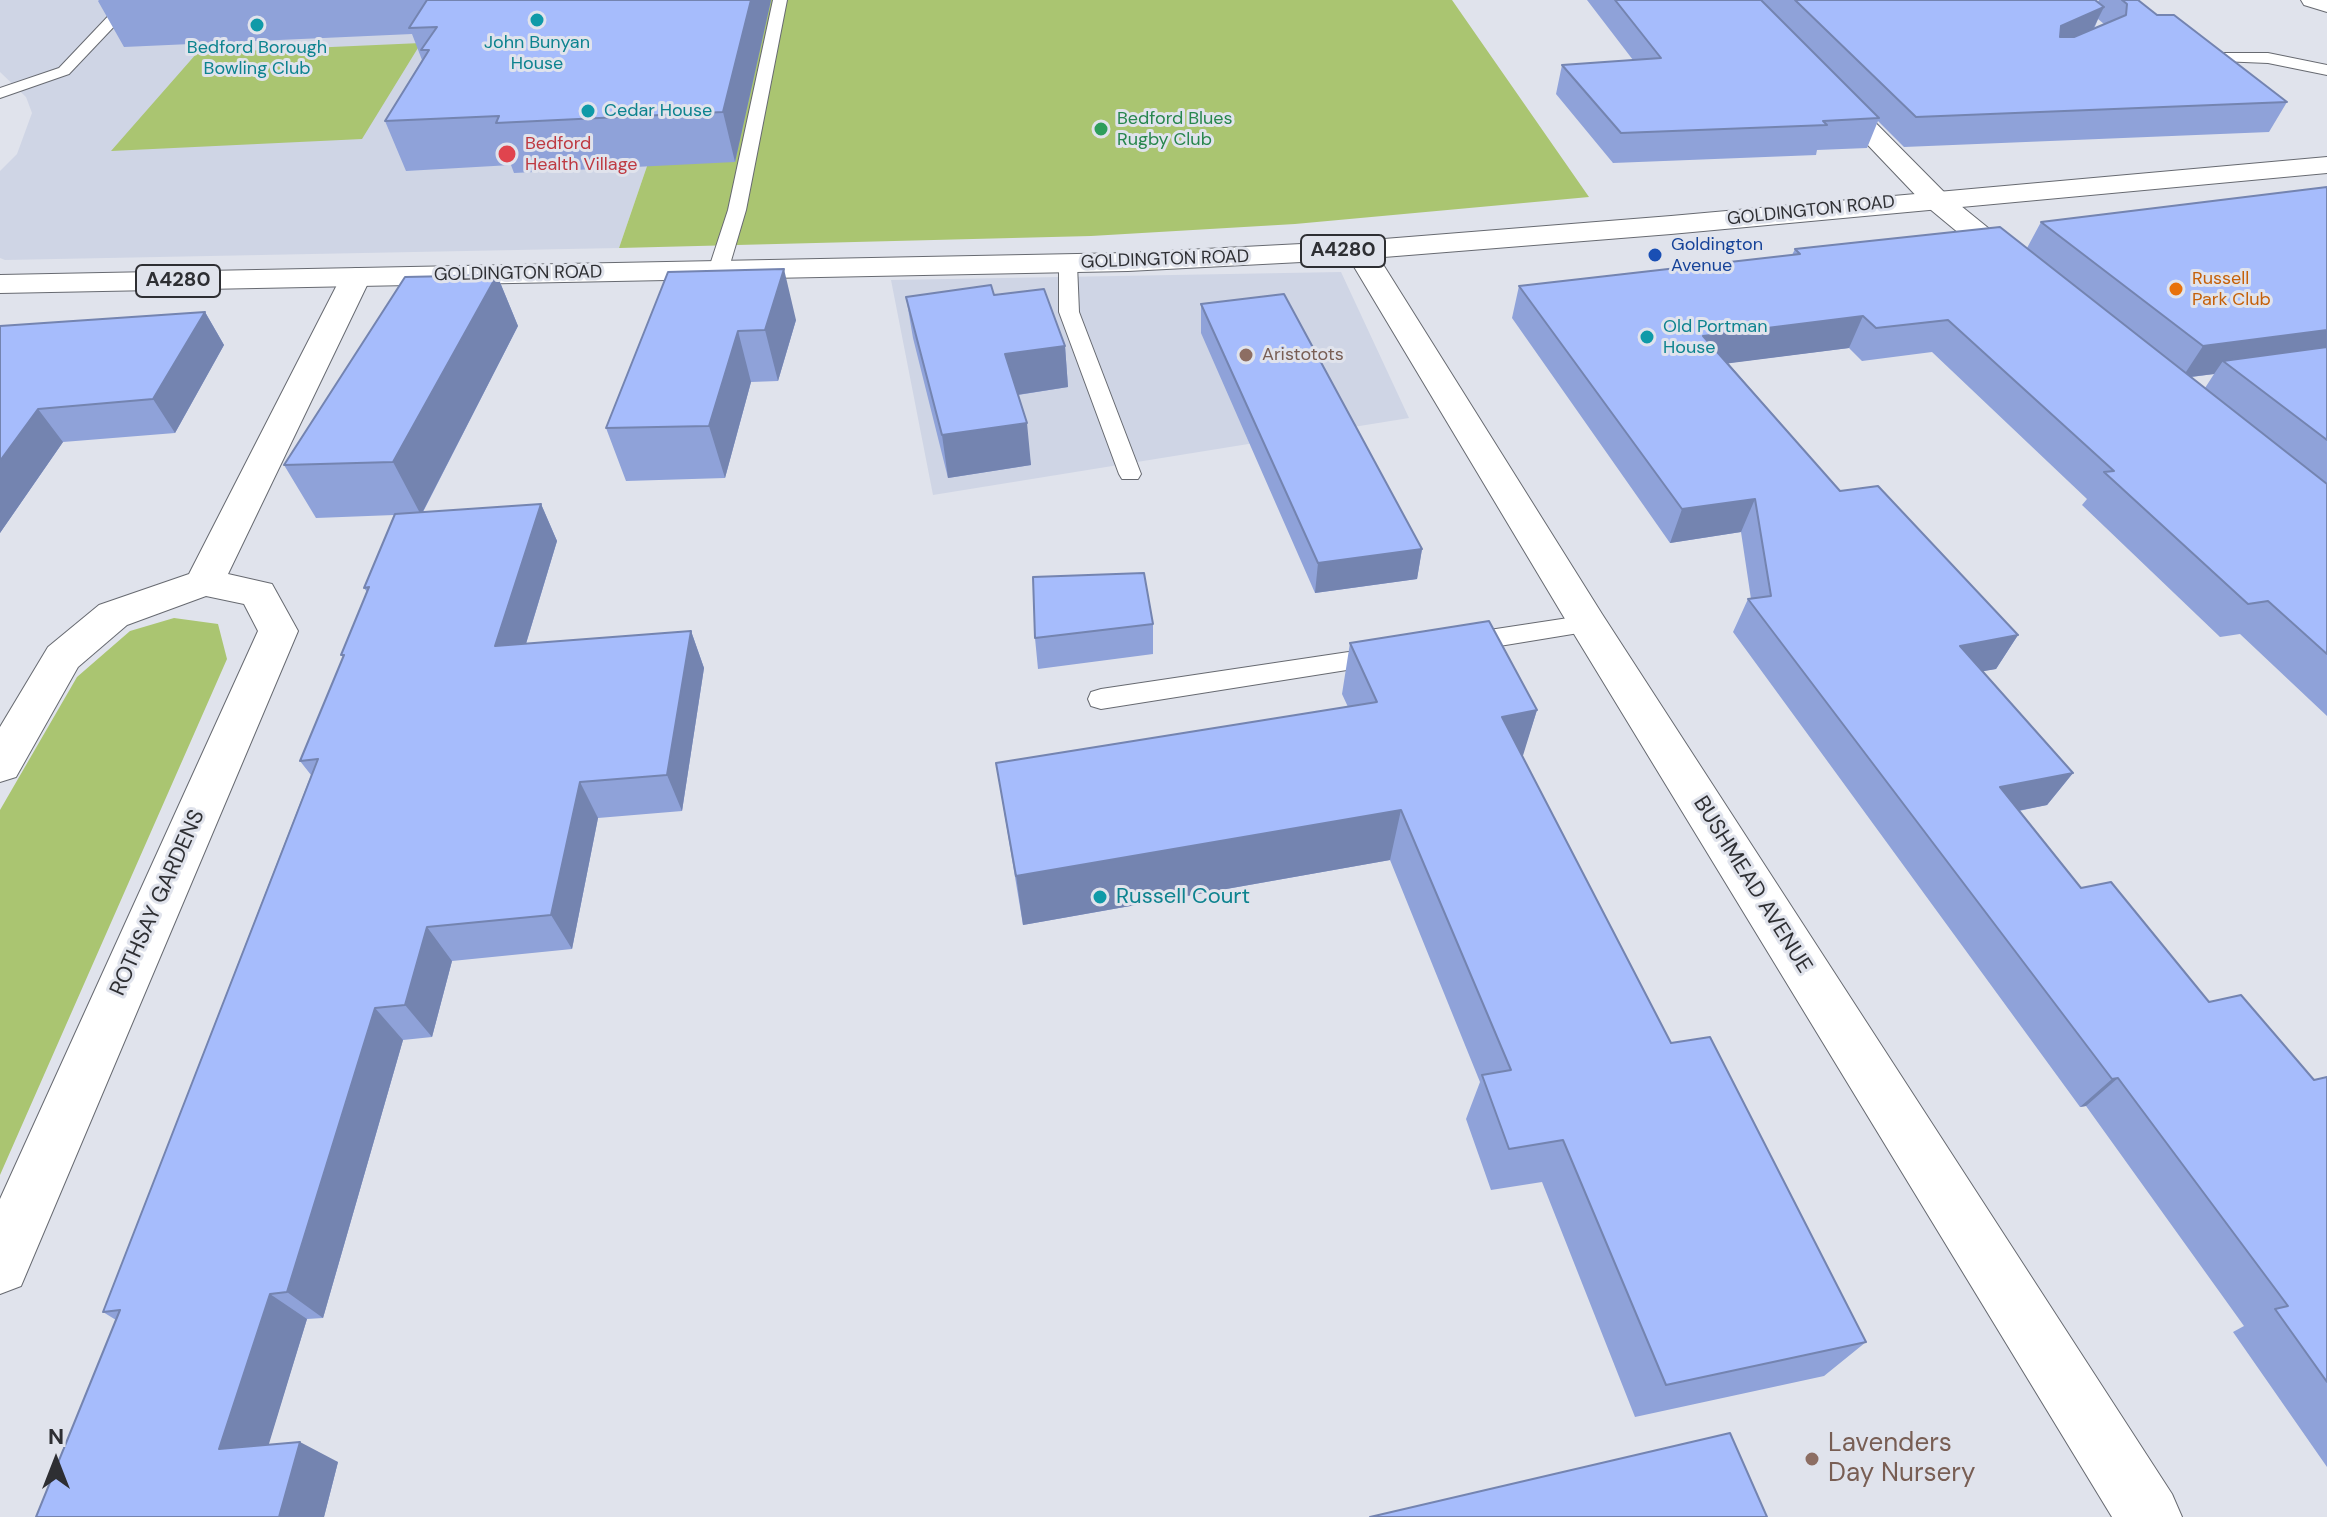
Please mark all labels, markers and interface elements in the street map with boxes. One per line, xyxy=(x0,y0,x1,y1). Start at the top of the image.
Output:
marker: John Bunyan House xyxy=(528,11,546,29)
marker: Bedford Borough Bowling Club xyxy=(248,16,266,34)
place label: John Bunyan House xyxy=(484,32,590,74)
place label: Bedford Borough Bowling Club xyxy=(187,37,327,80)
place label: Cedar House xyxy=(604,100,712,122)
marker: Cedar House xyxy=(579,102,597,120)
place label: Bedford Blues Rugby Club xyxy=(1117,108,1233,150)
marker: Bedford Blues Rugby Club xyxy=(1092,120,1110,138)
place label: Bedford Health Village xyxy=(525,133,638,176)
marker: Bedford Health Village xyxy=(496,143,518,165)
street label: GOLDINGTON ROAD xyxy=(1726,191,1896,231)
place label: Goldington Avenue xyxy=(1671,234,1763,276)
road number: A4280 xyxy=(1301,235,1385,267)
street label: GOLDINGTON ROAD xyxy=(1080,246,1250,274)
marker: Goldington Avenue xyxy=(1646,246,1664,264)
street label: GOLDINGTON ROAD xyxy=(434,262,602,286)
road number: A4280 xyxy=(136,265,220,297)
place label: Russell Park Club xyxy=(2192,268,2271,310)
marker: Russell Park Club xyxy=(2167,280,2185,298)
place label: Old Portman House xyxy=(1663,316,1767,358)
marker: Old Portman House xyxy=(1638,328,1656,346)
place label: Aristotots xyxy=(1262,344,1344,366)
marker: Aristotots xyxy=(1237,346,1255,364)
street label: BUSHMEAD AVENUE xyxy=(1687,792,1817,978)
street label: ROTHSAY GARDENS xyxy=(105,806,211,1000)
place label: Russell Court xyxy=(1116,884,1250,910)
marker: Russell Court xyxy=(1091,888,1109,906)
north arrow xyxy=(16,1421,96,1501)
text: N xyxy=(48,1422,64,1451)
place label: Lavenders Day Nursery xyxy=(1828,1428,1975,1490)
marker: Lavenders Day Nursery xyxy=(1803,1450,1821,1468)

